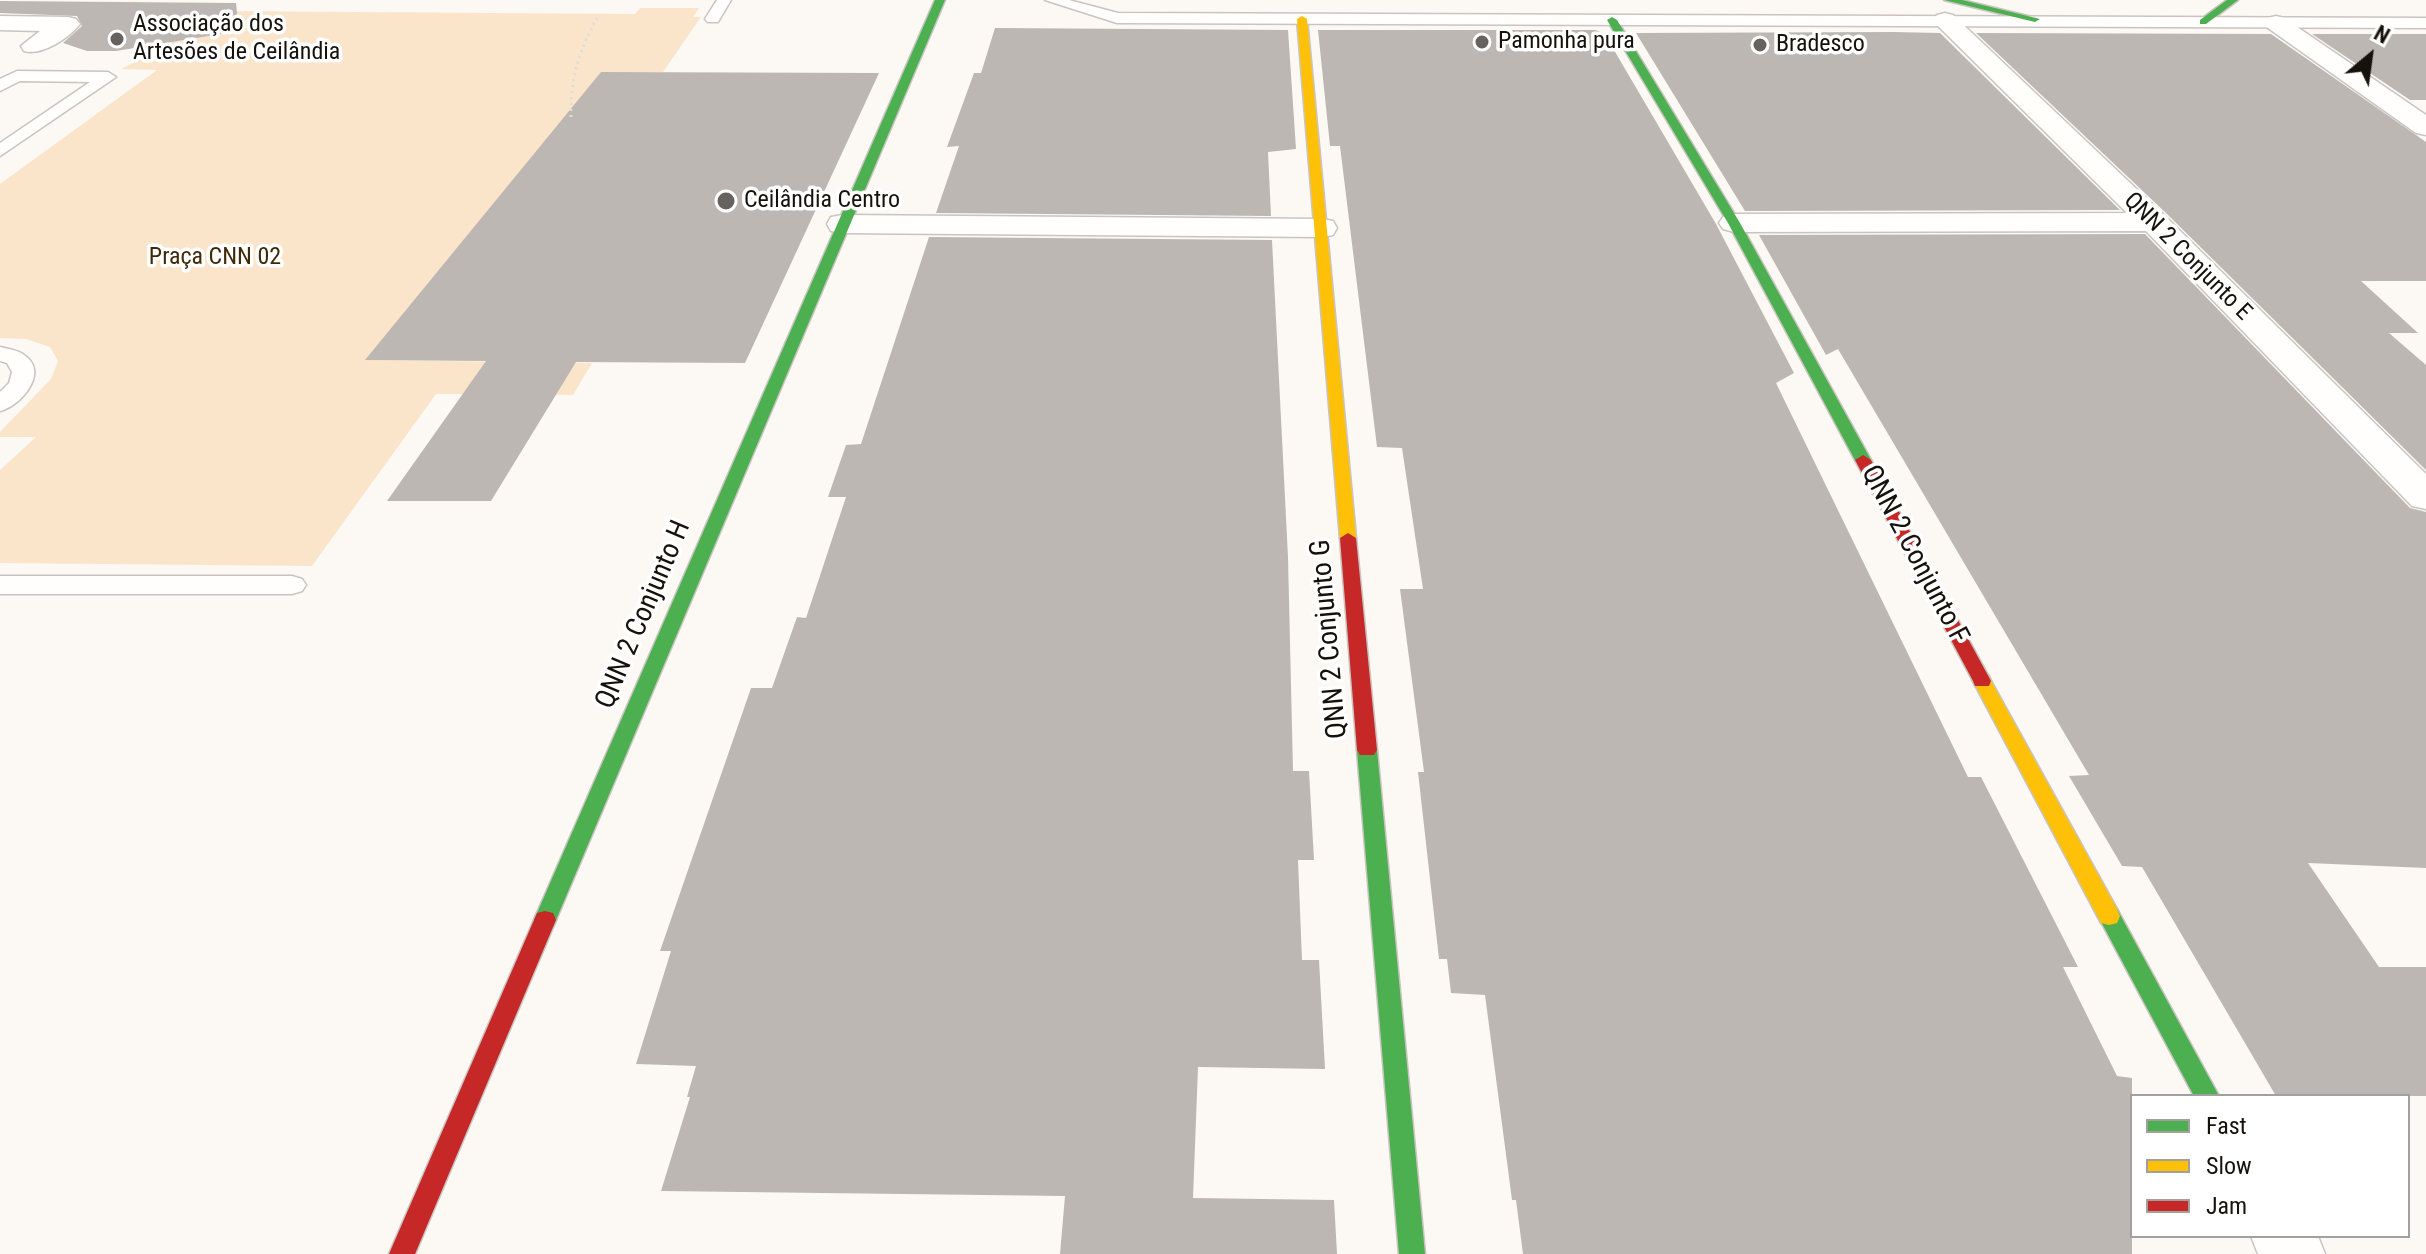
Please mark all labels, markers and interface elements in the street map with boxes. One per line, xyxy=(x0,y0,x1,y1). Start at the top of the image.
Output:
place label: Associação dos Artesões de Ceilândia xyxy=(133,11,340,67)
north arrow xyxy=(2330,16,2410,96)
text: N xyxy=(2370,20,2394,49)
place label: Pamonha pura xyxy=(1498,28,1635,56)
marker: Associação dos Artesões de Ceilândia xyxy=(108,30,126,48)
place label: Bradesco xyxy=(1776,31,1865,59)
marker: Pamonha pura xyxy=(1473,33,1491,51)
marker: Bradesco xyxy=(1751,36,1769,54)
place label: Ceilândia Centro xyxy=(744,187,900,215)
street label: QNN 2 Conjunto E xyxy=(2117,187,2257,327)
marker: Ceilândia Centro xyxy=(715,190,737,212)
park label: Praça CNN 02 xyxy=(149,244,281,272)
street label: QNN 2 Conjunto F xyxy=(1853,460,1975,650)
street label: QNN 2 Conjunto H xyxy=(589,516,699,714)
street label: QNN 2 Conjunto G xyxy=(1305,538,1355,740)
legend xyxy=(2130,1094,2410,1238)
text: Fast xyxy=(2206,1112,2247,1140)
text: Slow xyxy=(2206,1152,2252,1180)
text: Jam xyxy=(2206,1192,2247,1220)

